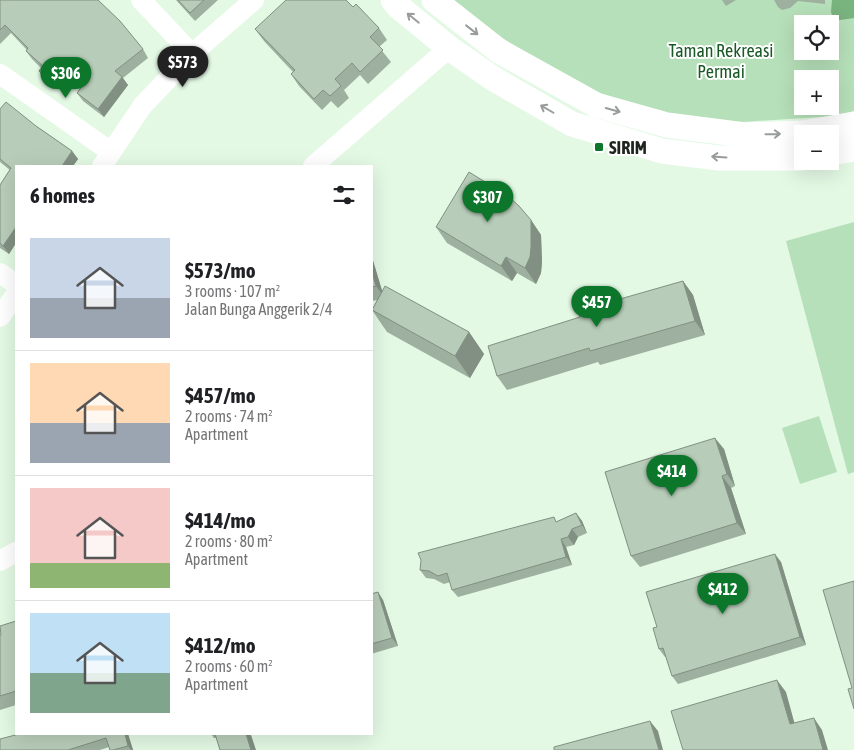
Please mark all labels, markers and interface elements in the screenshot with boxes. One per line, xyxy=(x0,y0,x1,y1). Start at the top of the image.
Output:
one-way arrow xyxy=(407,13,420,24)
map controls xyxy=(794,15,839,170)
button: locate xyxy=(794,15,839,60)
one-way arrow xyxy=(465,25,479,35)
park label: Taman Rekreasi Permai xyxy=(669,40,773,82)
pin: $573 xyxy=(153,46,213,88)
text: $573 xyxy=(168,53,198,71)
pin: $306 xyxy=(36,56,96,99)
text: $306 xyxy=(51,64,81,82)
button: + xyxy=(794,70,839,115)
one-way arrow xyxy=(540,104,555,114)
one-way arrow xyxy=(604,106,620,115)
button: − xyxy=(794,125,839,170)
one-way arrow xyxy=(764,129,780,139)
place label: SIRIM xyxy=(609,137,647,158)
marker: SIRIM xyxy=(593,141,605,153)
one-way arrow xyxy=(711,153,727,162)
pin: $307 xyxy=(458,180,518,223)
icon: filters xyxy=(330,181,358,209)
text: 6 homes xyxy=(30,183,95,207)
text: $307 xyxy=(473,188,503,206)
icon: home xyxy=(70,258,130,318)
text: $573/mo xyxy=(185,258,256,282)
text: 3 rooms · 107 m² xyxy=(185,282,280,300)
pin: $457 xyxy=(567,286,627,328)
text: $457 xyxy=(582,293,612,311)
text: Jalan Bunga Anggerik 2/4 xyxy=(185,300,333,318)
icon: home xyxy=(70,383,130,443)
text: $457/mo xyxy=(185,383,256,407)
text: 2 rooms · 74 m² xyxy=(185,407,273,425)
text: Apartment xyxy=(185,425,248,443)
pin: $414 xyxy=(642,454,702,497)
text: $414 xyxy=(657,462,687,480)
icon: home xyxy=(70,508,130,568)
text: $414/mo xyxy=(185,508,256,532)
text: 2 rooms · 80 m² xyxy=(185,532,273,550)
text: Apartment xyxy=(185,550,248,568)
pin: $412 xyxy=(693,572,753,615)
text: $412 xyxy=(708,580,738,598)
icon: home xyxy=(70,633,130,693)
text: $412/mo xyxy=(185,633,256,657)
text: 2 rooms · 60 m² xyxy=(185,657,273,675)
text: Apartment xyxy=(185,675,248,693)

